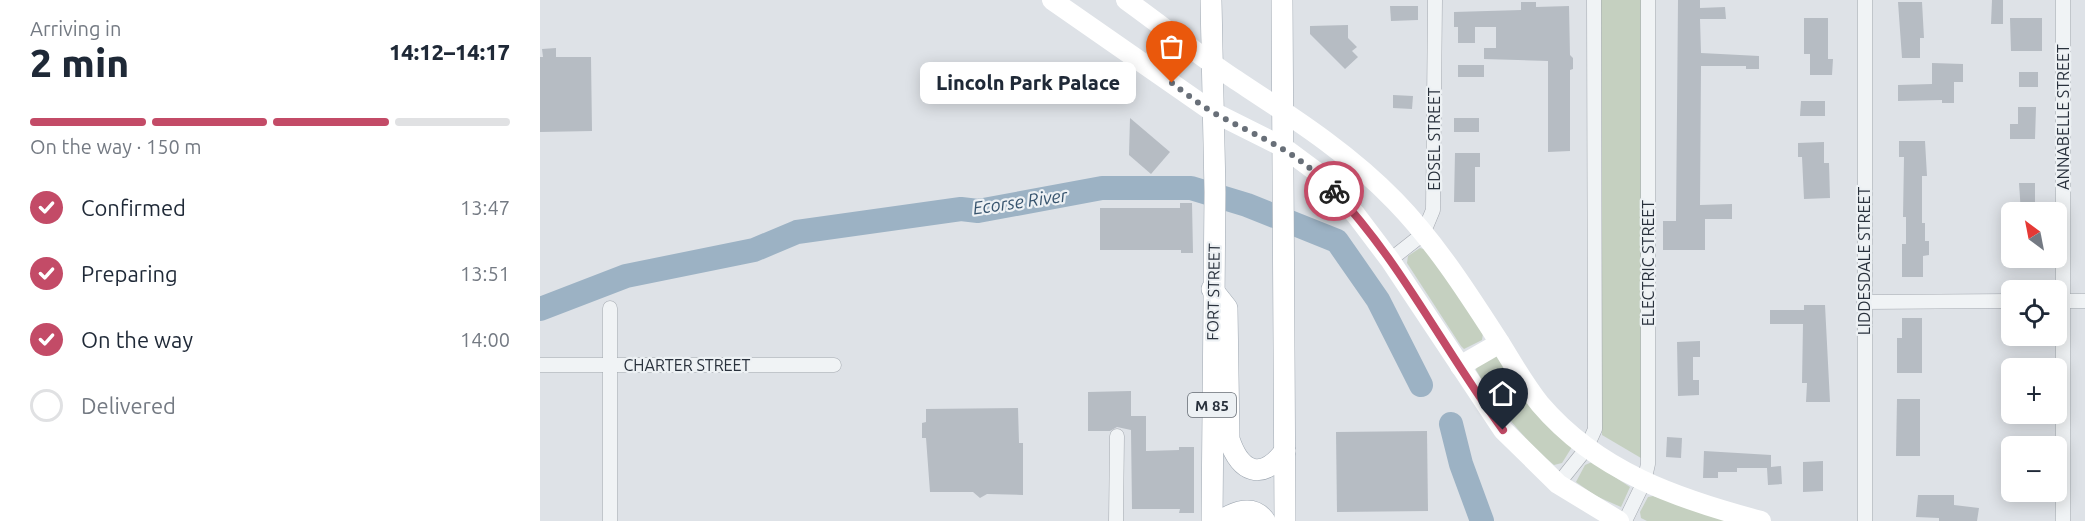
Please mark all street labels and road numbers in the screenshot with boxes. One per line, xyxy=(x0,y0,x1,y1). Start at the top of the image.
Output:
street label: ANNABELLE STREET xyxy=(2054,44,2072,190)
street label: EDSEL STREET xyxy=(1425,87,1443,191)
street label: LIDDESDALE STREET xyxy=(1855,187,1873,335)
street label: ELECTRIC STREET xyxy=(1639,200,1657,326)
street label: FORT STREET xyxy=(1203,243,1223,341)
street label: CHARTER STREET xyxy=(624,356,751,374)
road number: M 85 xyxy=(1188,393,1236,417)

